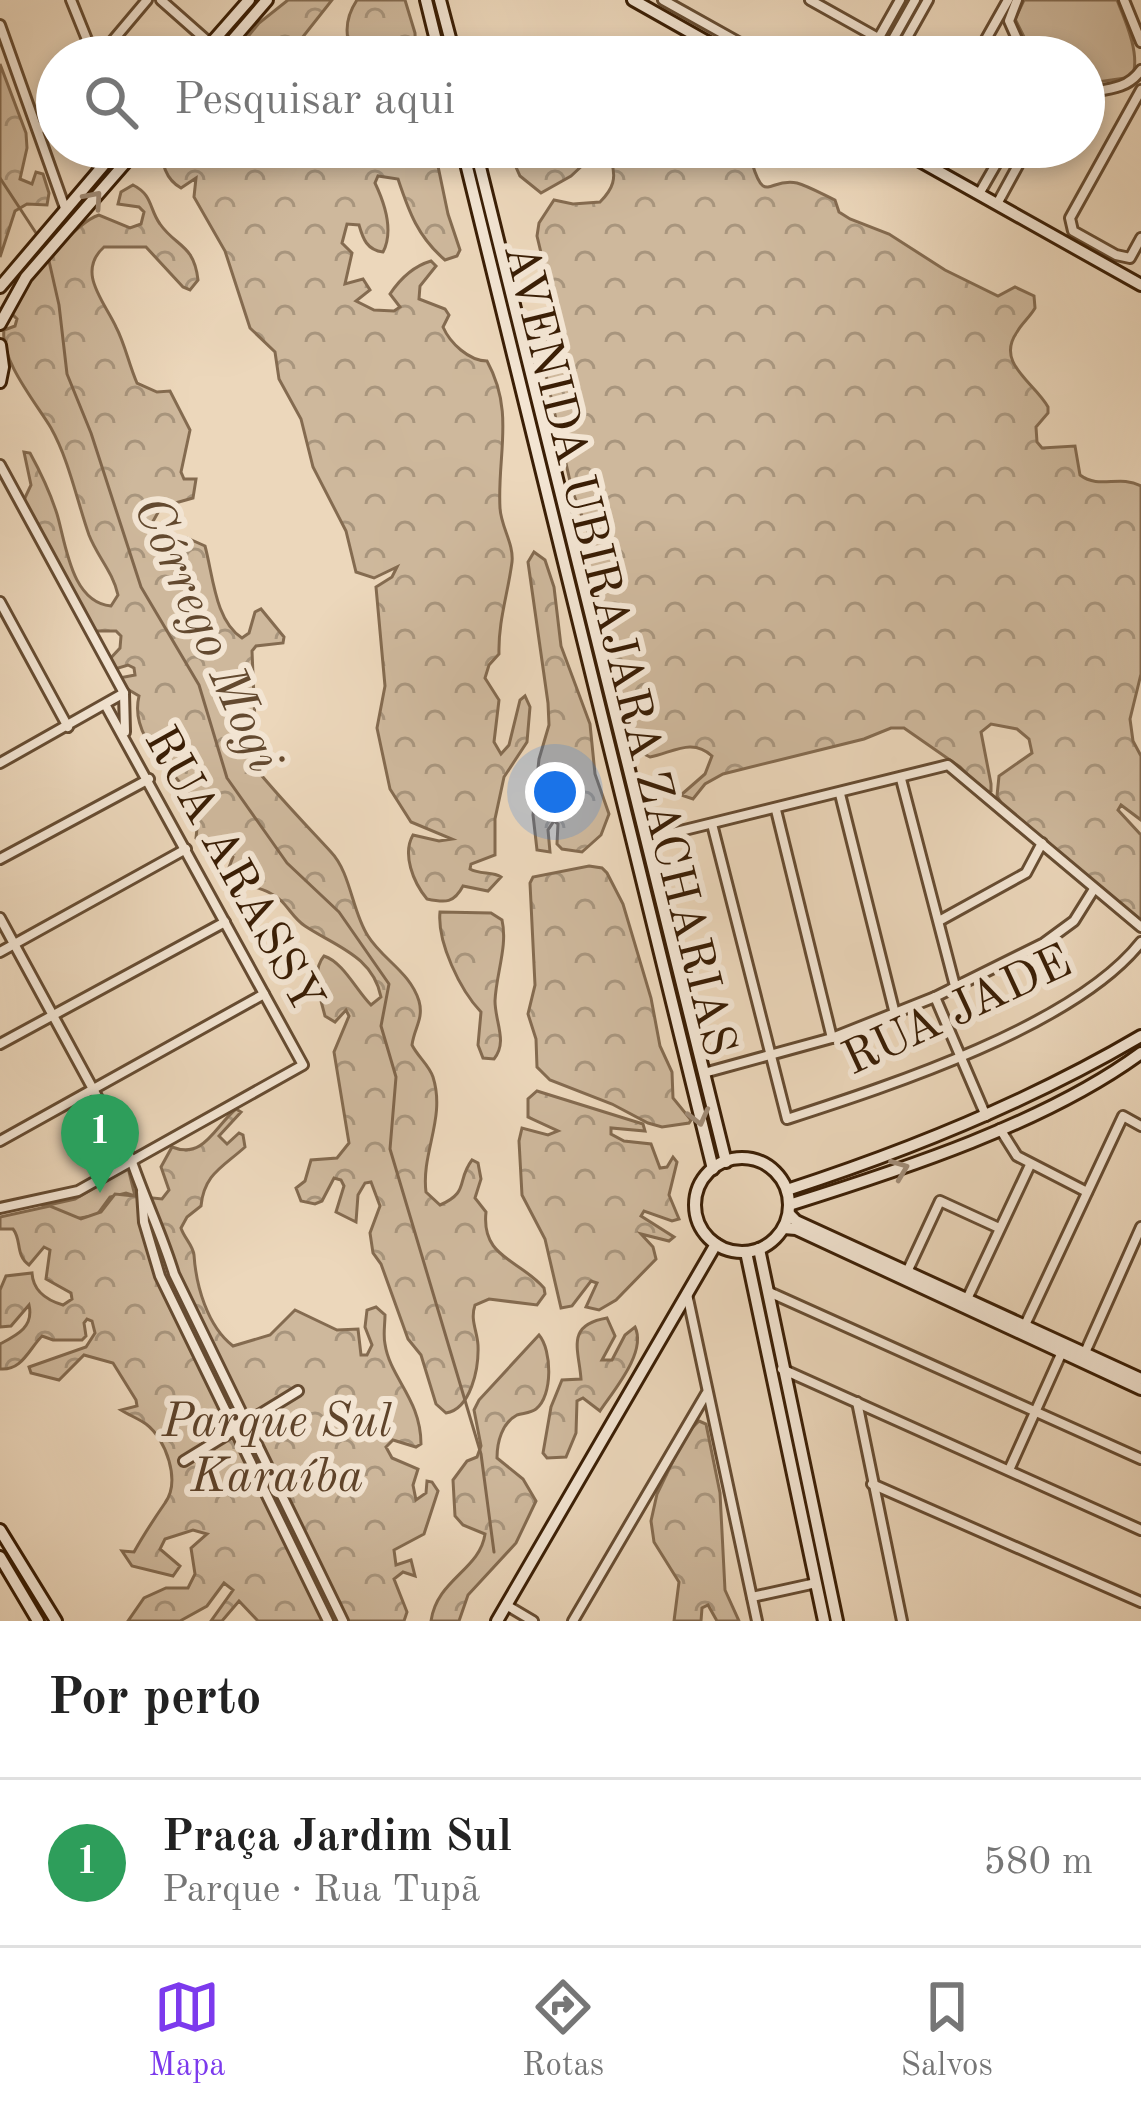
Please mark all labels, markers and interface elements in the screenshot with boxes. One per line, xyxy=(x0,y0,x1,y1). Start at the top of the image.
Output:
search box xyxy=(36,36,1105,168)
icon: search xyxy=(78,69,144,135)
text: Pesquisar aqui xyxy=(174,79,455,124)
one-way arrow xyxy=(80,191,101,213)
street label: AVENIDA UBIRAJARA ZACHARIAS xyxy=(494,239,743,1061)
water label: Córrego Mogi xyxy=(122,489,289,781)
street label: RUA ARASSY xyxy=(134,719,331,1021)
your location xyxy=(525,762,585,822)
street label: RUA JADE xyxy=(836,938,1079,1085)
pin: 1 xyxy=(61,1094,139,1193)
one-way arrow xyxy=(685,1107,710,1127)
one-way arrow xyxy=(888,1158,909,1183)
park label: Parque Sul Karaíba xyxy=(161,1399,392,1502)
text: Por perto xyxy=(48,1674,262,1725)
text: Praça Jardim Sul xyxy=(162,1816,512,1861)
text: 1 xyxy=(76,1843,98,1882)
text: 580 m xyxy=(983,1843,1093,1882)
text: Parque · Rua Tupã xyxy=(162,1871,480,1910)
tab: Mapa xyxy=(148,1974,226,2087)
tab: Rotas xyxy=(522,1974,604,2087)
tab: Salvos xyxy=(901,1974,993,2087)

